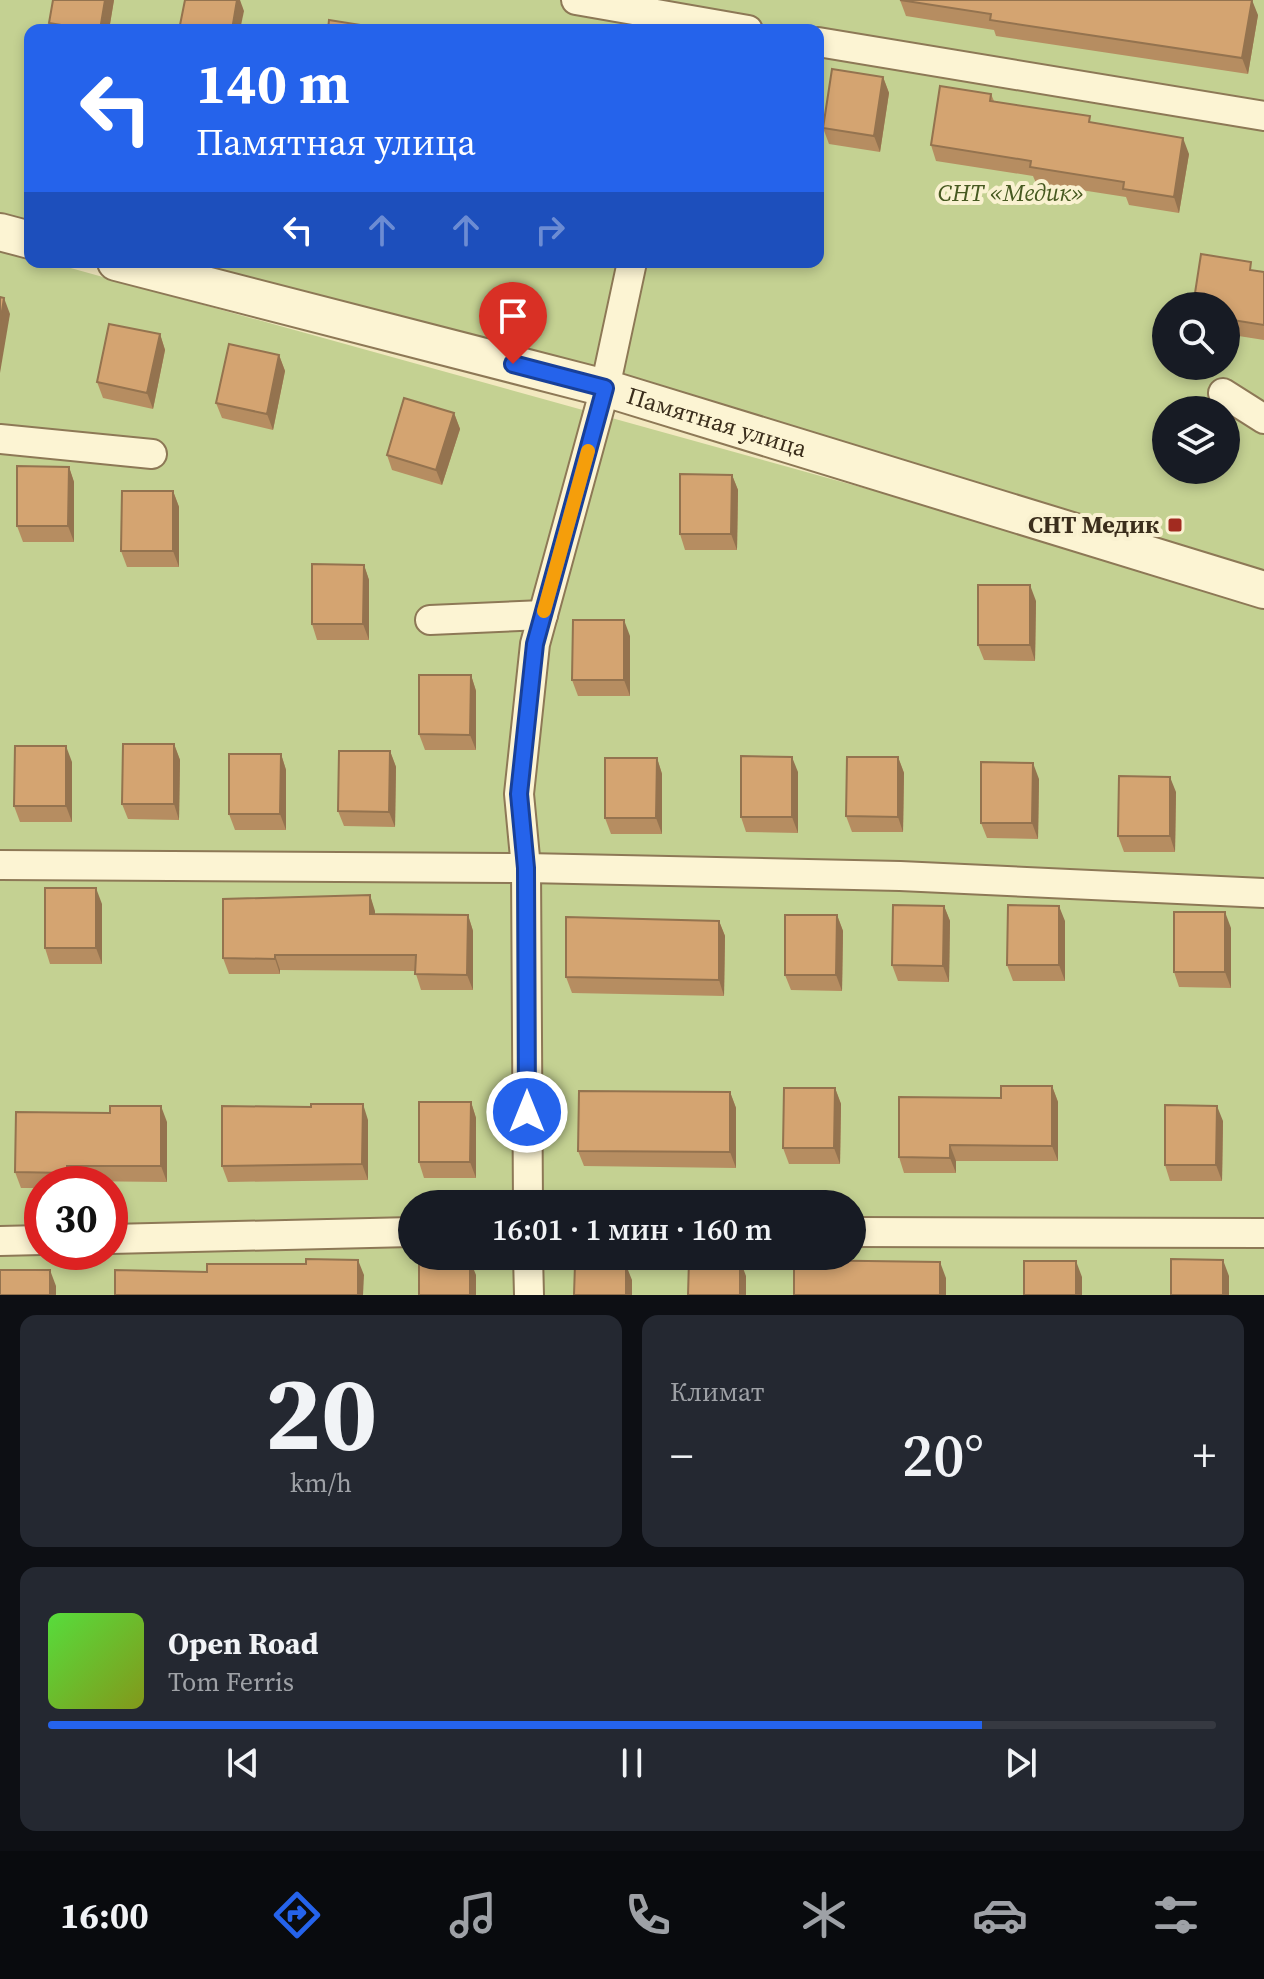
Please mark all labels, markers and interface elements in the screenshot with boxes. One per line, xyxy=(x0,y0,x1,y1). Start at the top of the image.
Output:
text: 140 m xyxy=(196,45,350,122)
icon: left xyxy=(64,56,168,160)
text: Памятная улица xyxy=(196,118,476,167)
park label: СНТ «Медик» xyxy=(938,176,1084,209)
icon: left xyxy=(276,208,320,252)
icon: ahead xyxy=(360,208,404,252)
icon: ahead xyxy=(444,208,488,252)
icon: right xyxy=(528,208,572,252)
pin xyxy=(479,282,547,364)
map controls xyxy=(1152,292,1240,484)
button: search xyxy=(1152,292,1240,380)
icon: arrive xyxy=(491,294,535,338)
street label: Памятная улица xyxy=(623,379,812,465)
button: layers xyxy=(1152,396,1240,484)
place label: СНТ Медик xyxy=(1028,508,1159,541)
marker: СНТ Медик xyxy=(1166,516,1184,534)
position arrow xyxy=(485,1070,569,1154)
speed limit sign: 30 xyxy=(24,1166,128,1270)
text: 16:01 · 1 мин · 160 m xyxy=(492,1209,772,1250)
text: 20 xyxy=(265,1341,377,1484)
text: Климат xyxy=(670,1374,764,1410)
text: 20° xyxy=(902,1414,984,1496)
text: − xyxy=(670,1425,693,1486)
text: + xyxy=(1193,1425,1216,1486)
text: km/h xyxy=(290,1465,352,1501)
text: Open Road xyxy=(168,1623,319,1664)
text: Tom Ferris xyxy=(168,1664,294,1700)
icon: previous xyxy=(221,1741,265,1785)
icon: pause xyxy=(610,1741,654,1785)
icon: next xyxy=(999,1741,1043,1785)
icon: directions xyxy=(269,1887,325,1943)
icon: music xyxy=(445,1887,501,1943)
icon: phone xyxy=(620,1887,676,1943)
icon: climate xyxy=(796,1887,852,1943)
icon: car xyxy=(972,1887,1028,1943)
icon: filters xyxy=(1148,1887,1204,1943)
text: 16:00 xyxy=(60,1891,149,1940)

